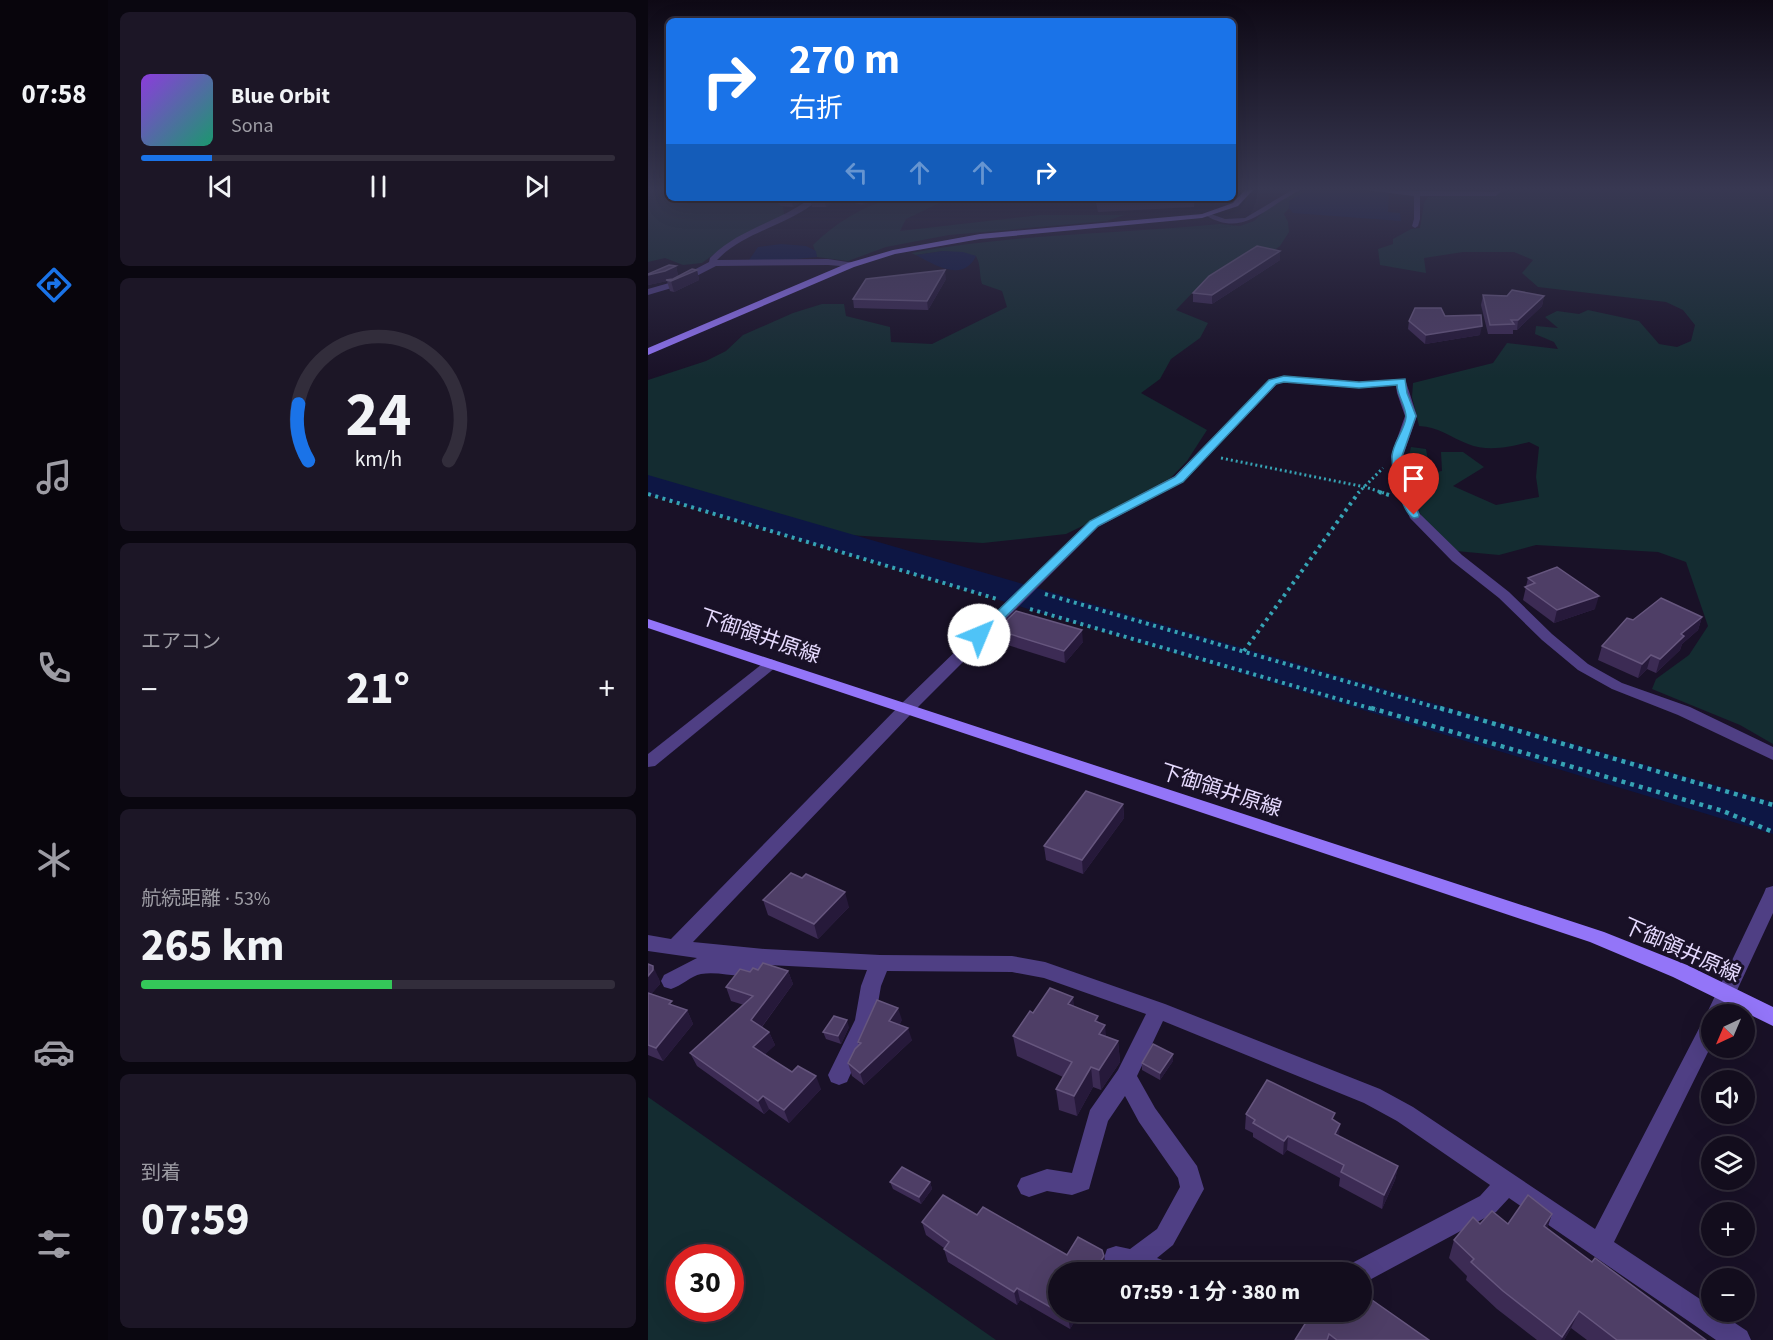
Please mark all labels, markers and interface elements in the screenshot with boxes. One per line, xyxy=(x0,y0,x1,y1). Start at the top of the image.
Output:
text: 270 m xyxy=(789,30,900,90)
icon: right xyxy=(690,42,768,120)
text: 07:58 xyxy=(21,75,87,114)
text: Blue Orbit xyxy=(231,80,330,112)
text: 右折 xyxy=(789,89,843,128)
text: Sona xyxy=(231,112,274,140)
icon: left xyxy=(840,156,873,189)
icon: ahead xyxy=(903,156,936,189)
icon: ahead xyxy=(966,156,999,189)
icon: right xyxy=(1029,156,1062,189)
icon: previous xyxy=(204,170,237,203)
icon: pause xyxy=(362,170,395,203)
icon: next xyxy=(520,170,553,203)
icon: directions xyxy=(33,264,75,306)
text: 24 xyxy=(345,372,411,461)
text: km/h xyxy=(354,445,402,476)
pin xyxy=(1388,453,1439,515)
icon: music xyxy=(33,456,75,498)
icon: arrive xyxy=(1397,462,1430,495)
street label: 下御領井原線 xyxy=(696,601,824,671)
position arrow xyxy=(947,603,1011,667)
text: エアコン xyxy=(141,628,221,656)
icon: phone xyxy=(33,647,75,689)
text: 21° xyxy=(346,657,410,721)
text: − xyxy=(141,666,157,713)
text: + xyxy=(599,666,615,713)
street label: 下御領井原線 xyxy=(1156,756,1286,824)
icon: climate xyxy=(33,839,75,881)
text: 航続距離 · 53% xyxy=(141,885,270,913)
street label: 下御領井原線 xyxy=(1618,911,1746,989)
text: 265 km xyxy=(141,914,285,978)
north arrow xyxy=(1701,1004,1755,1058)
map controls xyxy=(1701,1004,1755,1322)
icon: car xyxy=(33,1031,75,1073)
button: sound xyxy=(1701,1070,1755,1124)
button: layers xyxy=(1701,1136,1755,1190)
text: 到着 xyxy=(141,1159,181,1187)
text: 07:59 xyxy=(141,1188,250,1252)
button: + xyxy=(1701,1202,1755,1256)
icon: filters xyxy=(33,1223,75,1265)
speed limit sign: 30 xyxy=(666,1244,744,1322)
button: − xyxy=(1701,1268,1755,1322)
text: 07:59 · 1 分 · 380 m xyxy=(1120,1276,1300,1308)

